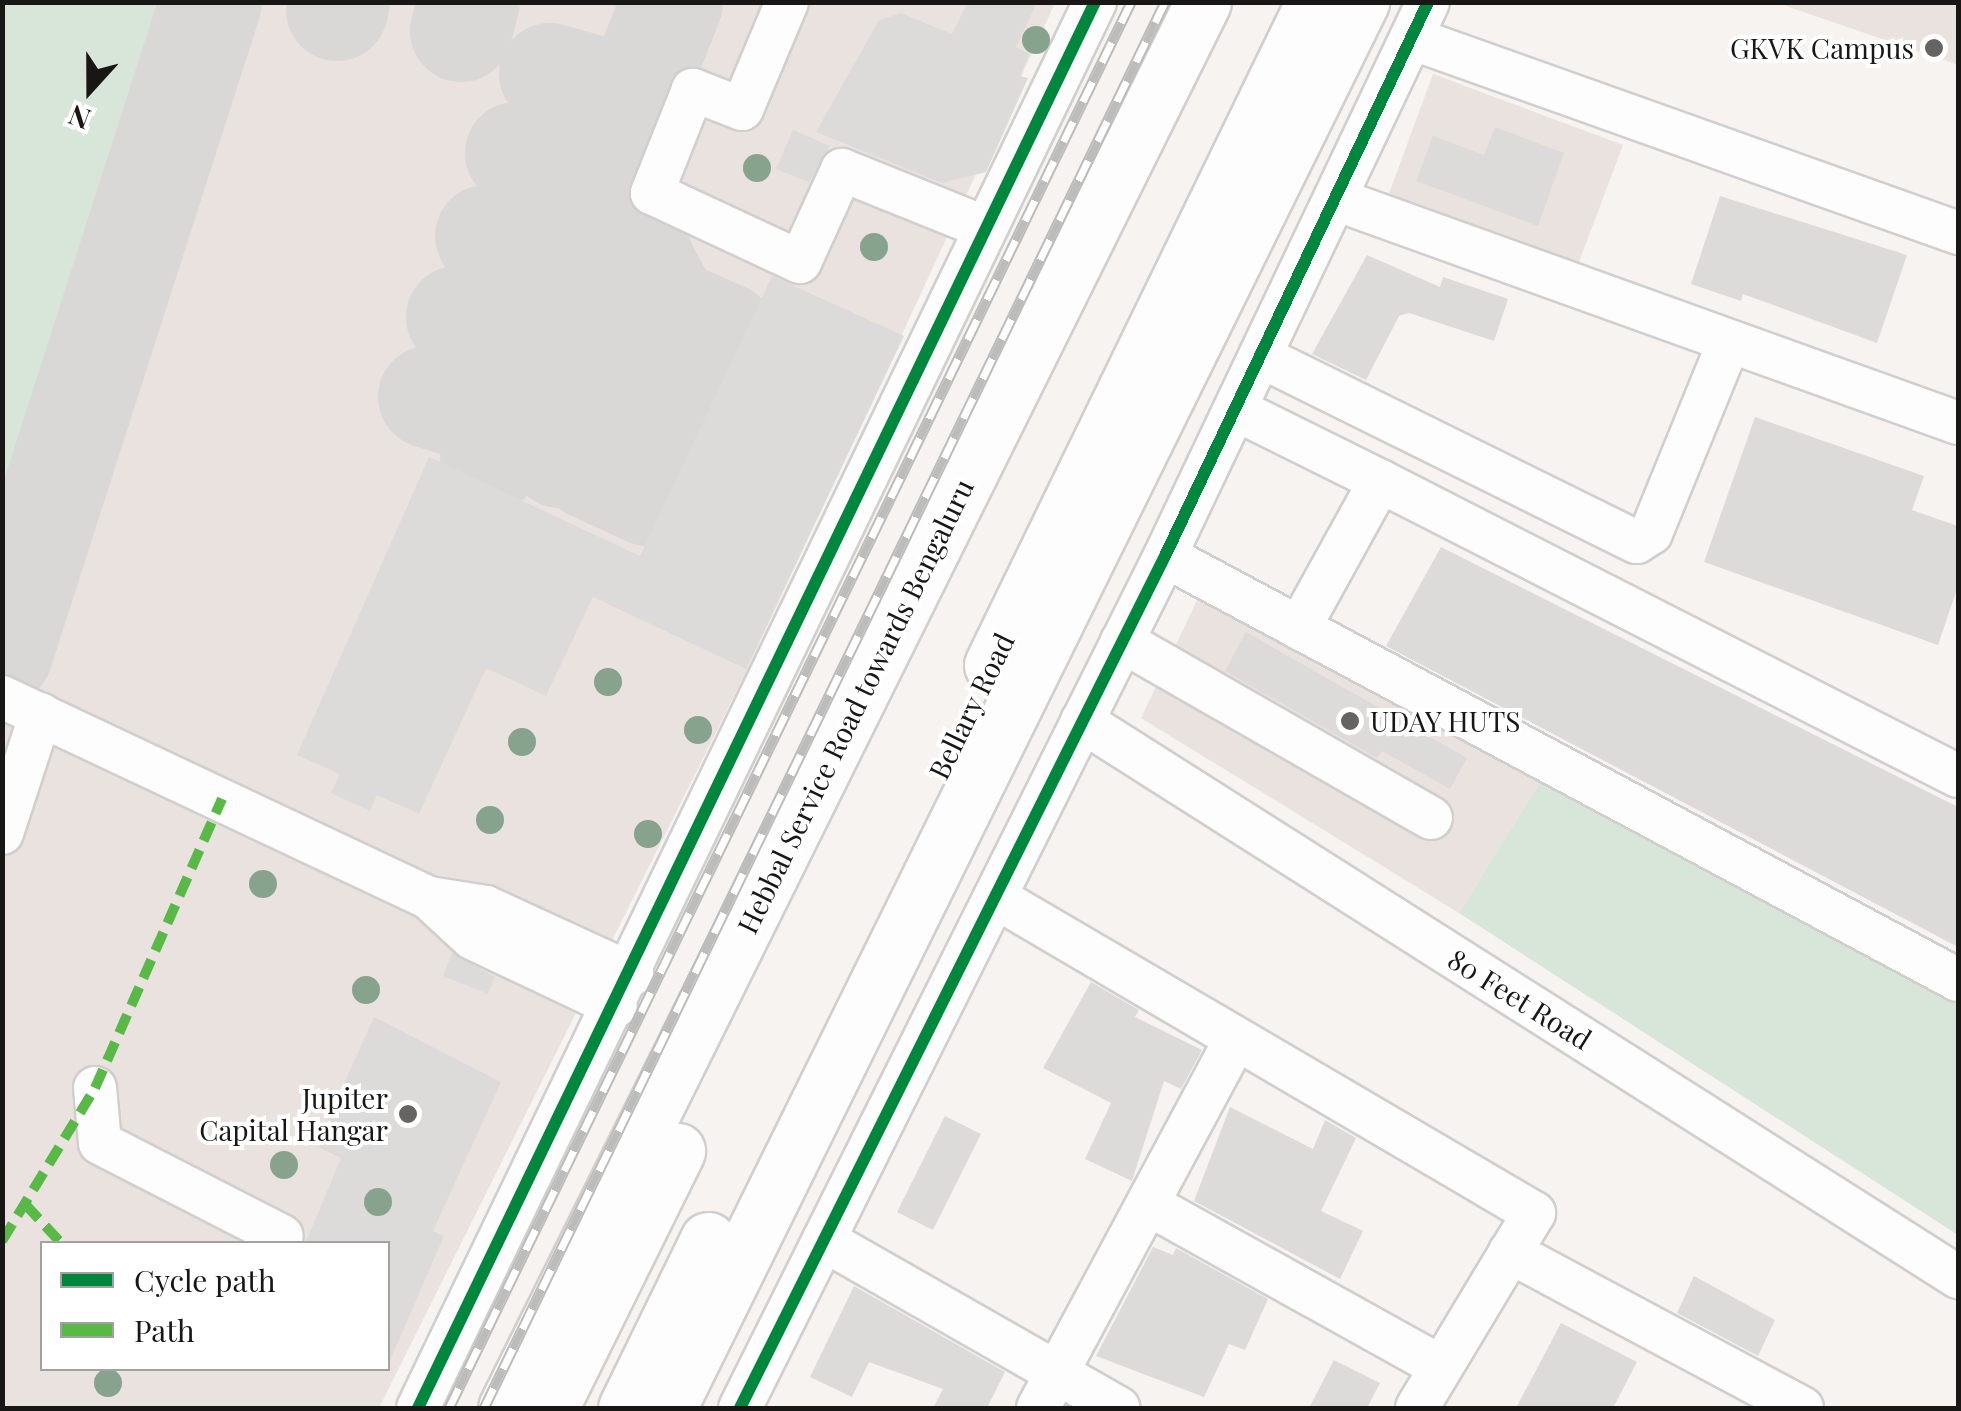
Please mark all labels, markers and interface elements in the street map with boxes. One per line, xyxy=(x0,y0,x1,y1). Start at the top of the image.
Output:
place label: GKVK Campus xyxy=(1730,31,1914,65)
marker: GKVK Campus xyxy=(1923,37,1945,59)
north arrow xyxy=(40,40,140,140)
text: N xyxy=(63,98,95,139)
street label: Hebbal Service Road towards Bengaluru xyxy=(730,473,980,939)
street label: Bellary Road xyxy=(921,627,1021,785)
place label: UDAY HUTS xyxy=(1370,704,1521,738)
marker: UDAY HUTS xyxy=(1339,710,1361,732)
street label: 80 Feet Road xyxy=(1442,942,1598,1056)
place label: Jupiter Capital Hangar xyxy=(199,1081,388,1147)
marker: Jupiter Capital Hangar xyxy=(397,1103,419,1125)
legend xyxy=(40,1241,390,1371)
text: Cycle path xyxy=(134,1260,276,1300)
text: Path xyxy=(134,1310,195,1350)

